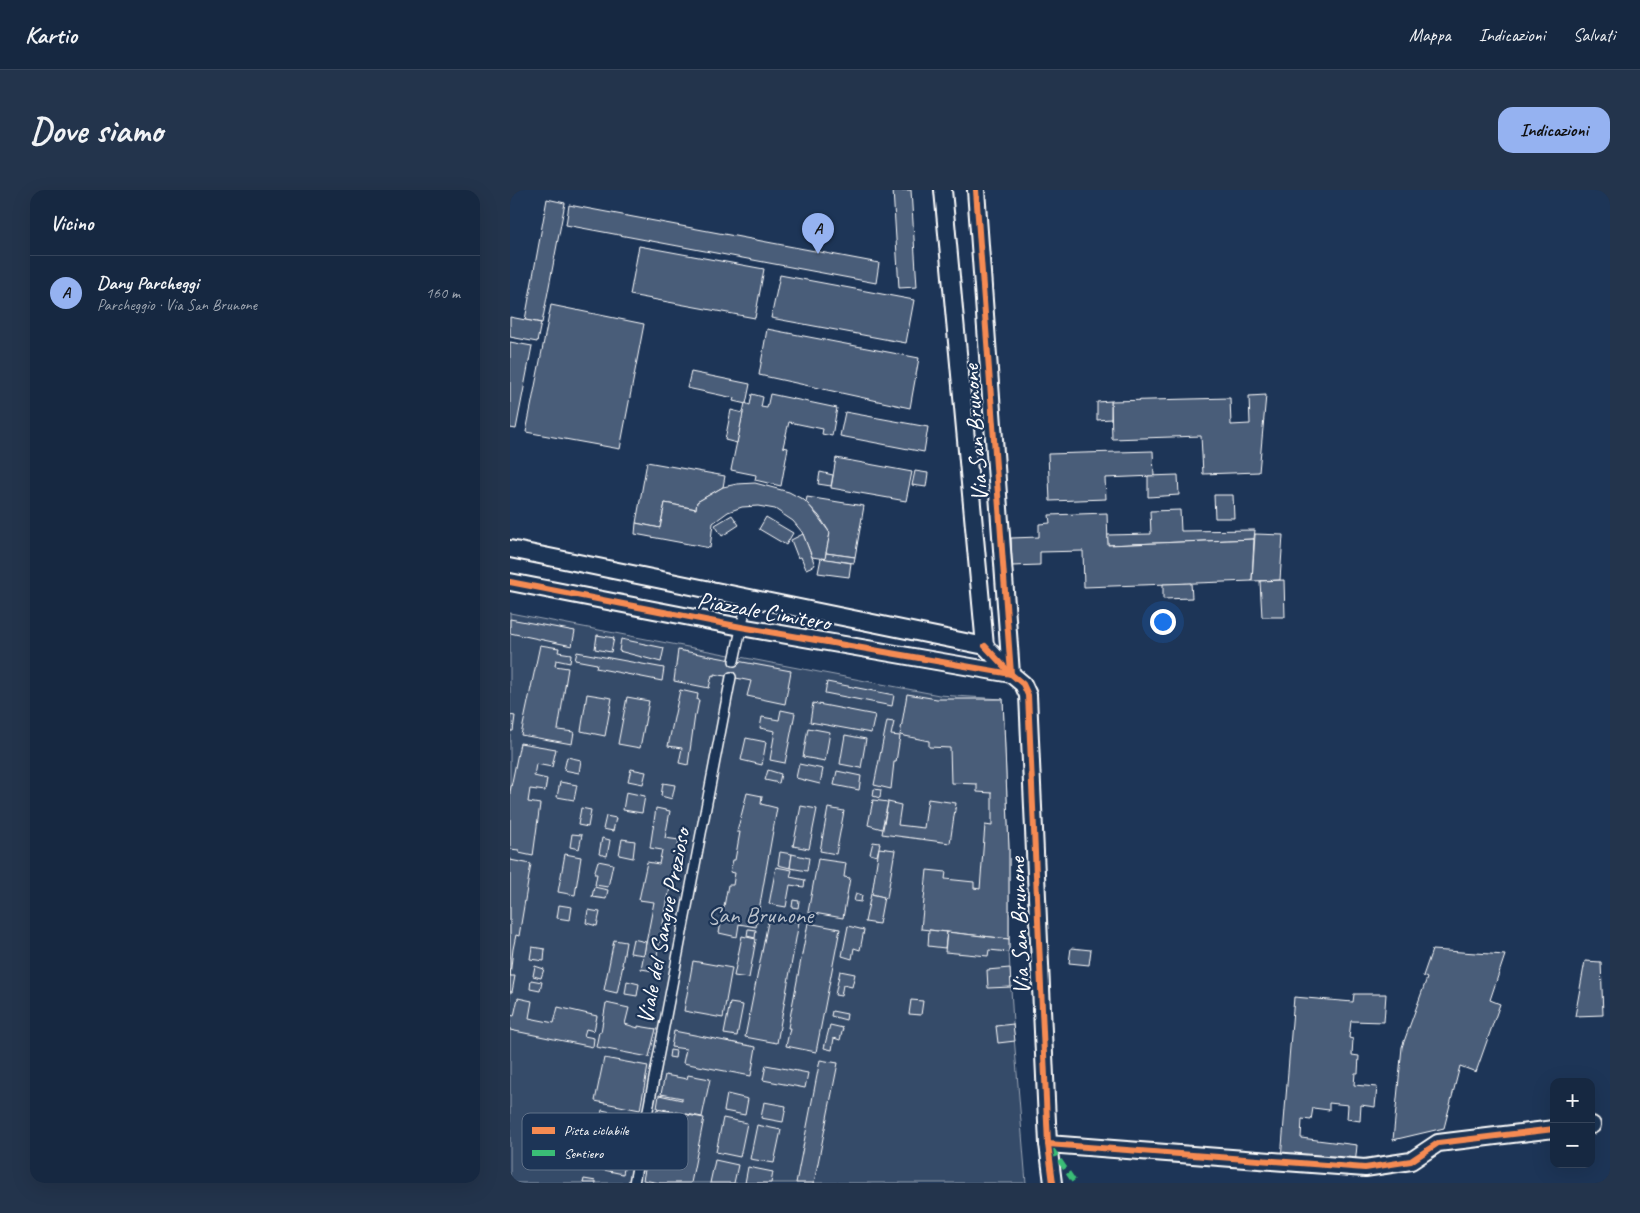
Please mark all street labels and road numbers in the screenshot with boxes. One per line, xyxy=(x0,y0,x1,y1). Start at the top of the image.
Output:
street label: Via San Brunone xyxy=(955,361,995,503)
street label: Piazzale Cimitero xyxy=(695,585,835,638)
street label: Viale del Sangue Prezioso xyxy=(629,823,697,1026)
street label: Via San Brunone xyxy=(1002,855,1036,995)

